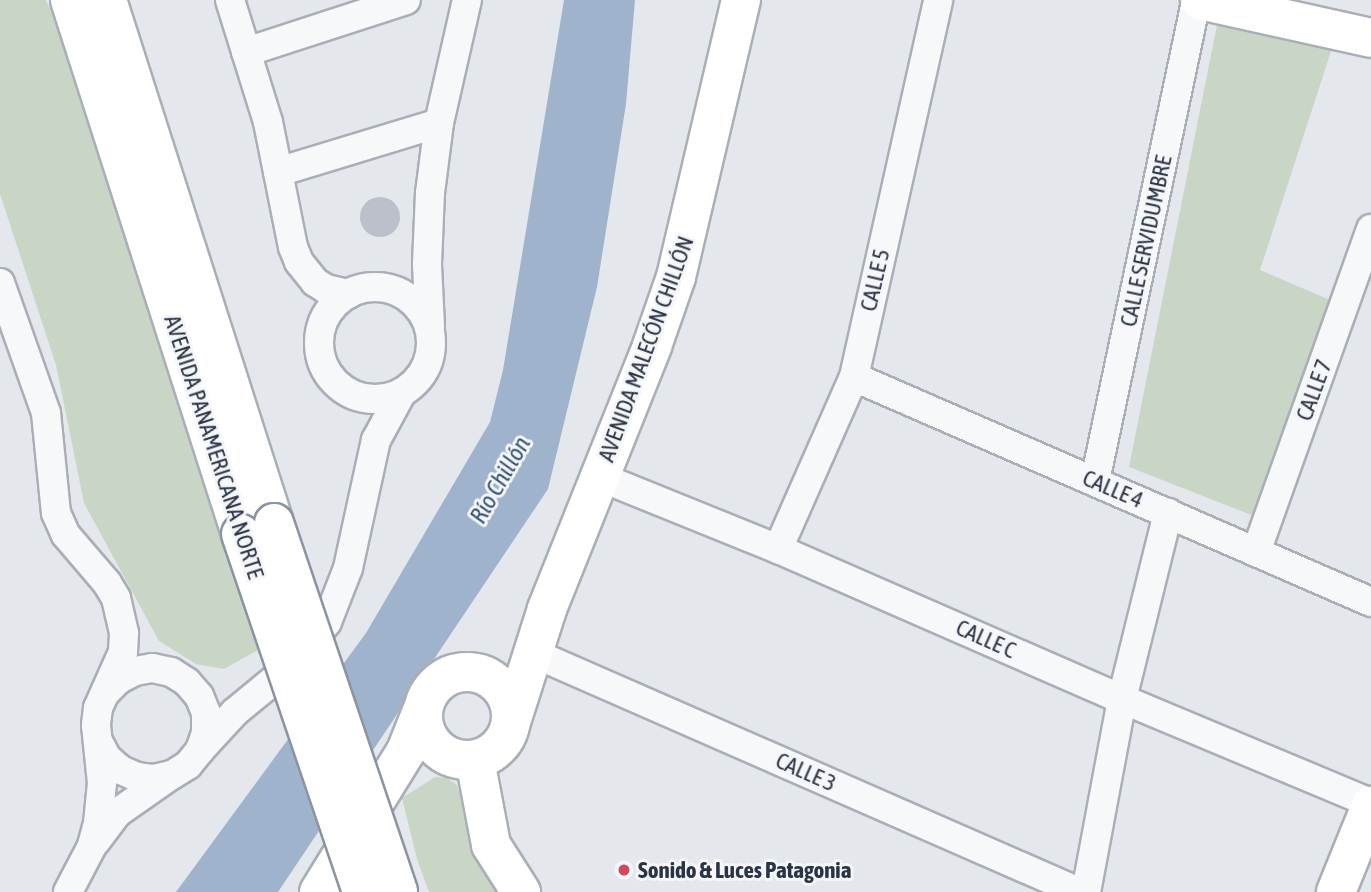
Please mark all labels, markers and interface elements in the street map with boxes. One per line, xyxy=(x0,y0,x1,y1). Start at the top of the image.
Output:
street label: CALLE SERVIDUMBRE xyxy=(1114,153,1178,329)
street label: AVENIDA MALECÓN CHILLÓN xyxy=(592,232,700,466)
street label: CALLE 5 xyxy=(854,246,896,314)
street label: AVENIDA PANAMERICANA NORTE xyxy=(158,312,270,582)
street label: CALLE 7 xyxy=(1290,356,1338,424)
water label: Río Chillón xyxy=(464,432,536,528)
street label: CALLE 4 xyxy=(1079,464,1147,514)
street label: CALLE C xyxy=(952,614,1020,664)
street label: CALLE 3 xyxy=(772,747,840,797)
place label: Sonido & Luces Patagonia xyxy=(638,856,851,884)
marker: Sonido & Luces Patagonia xyxy=(616,862,632,878)

